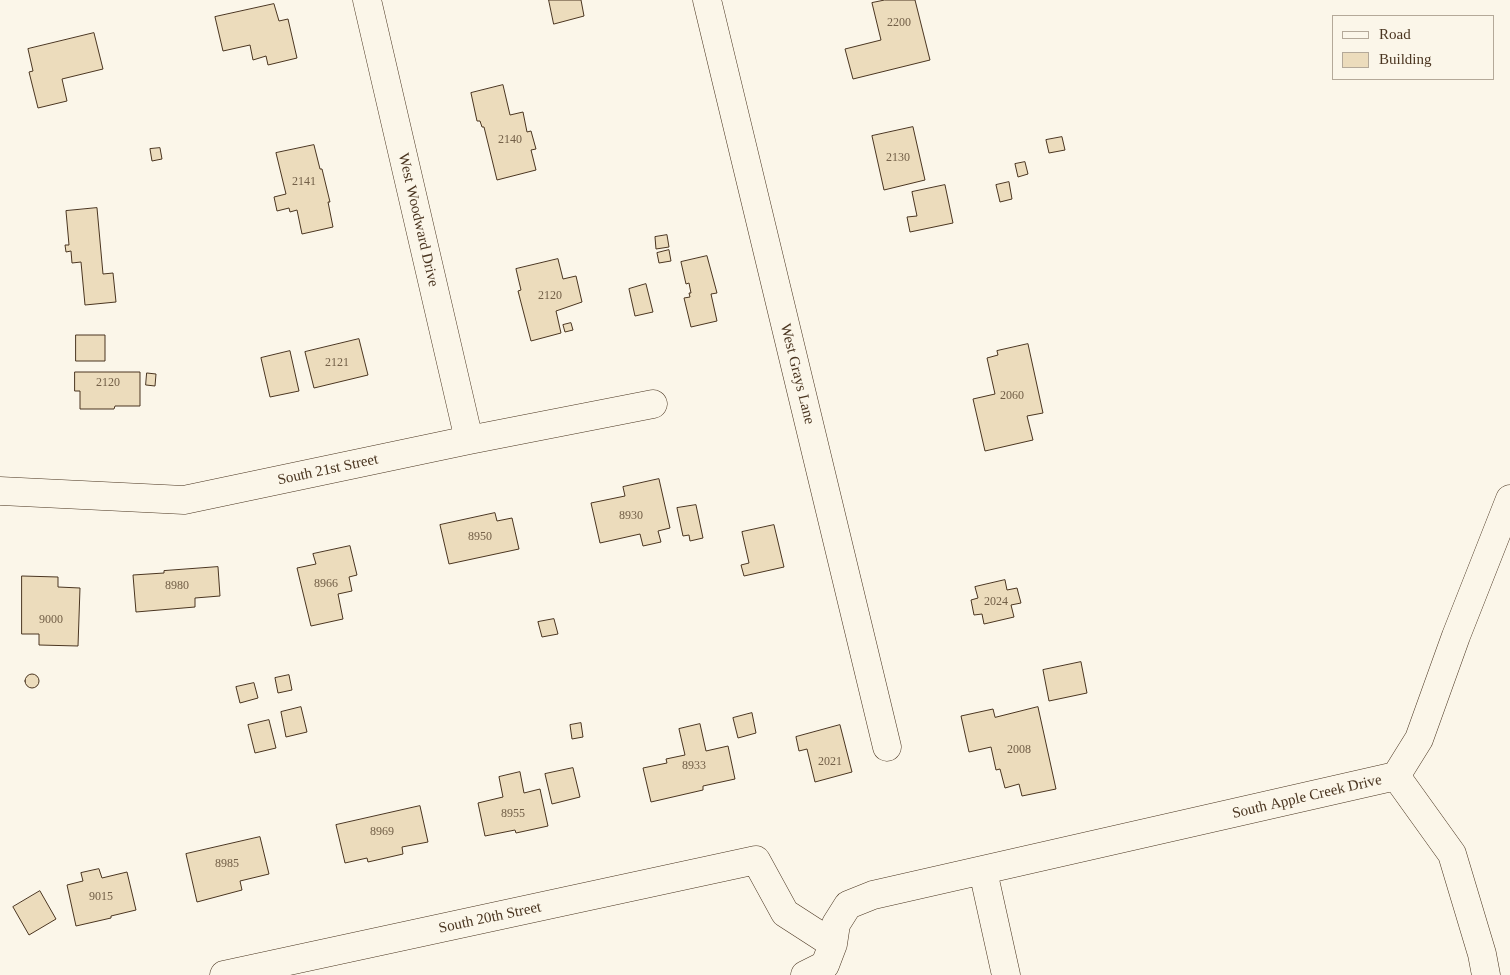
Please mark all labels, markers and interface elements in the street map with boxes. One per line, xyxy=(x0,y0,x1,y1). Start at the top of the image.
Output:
legend xyxy=(1332,15,1495,80)
house number: 2200 xyxy=(887,16,911,30)
text: Road xyxy=(1379,26,1411,42)
text: Building xyxy=(1379,51,1432,67)
house number: 2140 xyxy=(498,133,522,147)
street label: West Woodward Drive xyxy=(394,151,442,289)
house number: 2130 xyxy=(886,151,910,165)
house number: 2141 xyxy=(292,175,316,189)
house number: 2120 xyxy=(538,289,562,303)
street label: West Grays Lane xyxy=(776,322,818,426)
house number: 2121 xyxy=(325,356,349,370)
house number: 2120 xyxy=(96,376,120,390)
house number: 2060 xyxy=(1000,389,1024,403)
street label: South 21st Street xyxy=(276,451,380,489)
house number: 8930 xyxy=(619,509,643,523)
house number: 8950 xyxy=(468,530,492,544)
house number: 8966 xyxy=(314,577,338,591)
house number: 8980 xyxy=(165,579,189,593)
house number: 2024 xyxy=(984,595,1008,609)
house number: 9000 xyxy=(39,613,63,627)
house number: 2008 xyxy=(1007,743,1031,757)
house number: 2021 xyxy=(818,755,842,769)
house number: 8933 xyxy=(682,759,706,773)
street label: South Apple Creek Drive xyxy=(1230,771,1384,823)
house number: 8955 xyxy=(501,807,525,821)
house number: 8969 xyxy=(370,825,394,839)
house number: 8985 xyxy=(215,857,239,871)
house number: 9015 xyxy=(89,890,113,904)
street label: South 20th Street xyxy=(437,898,543,938)

